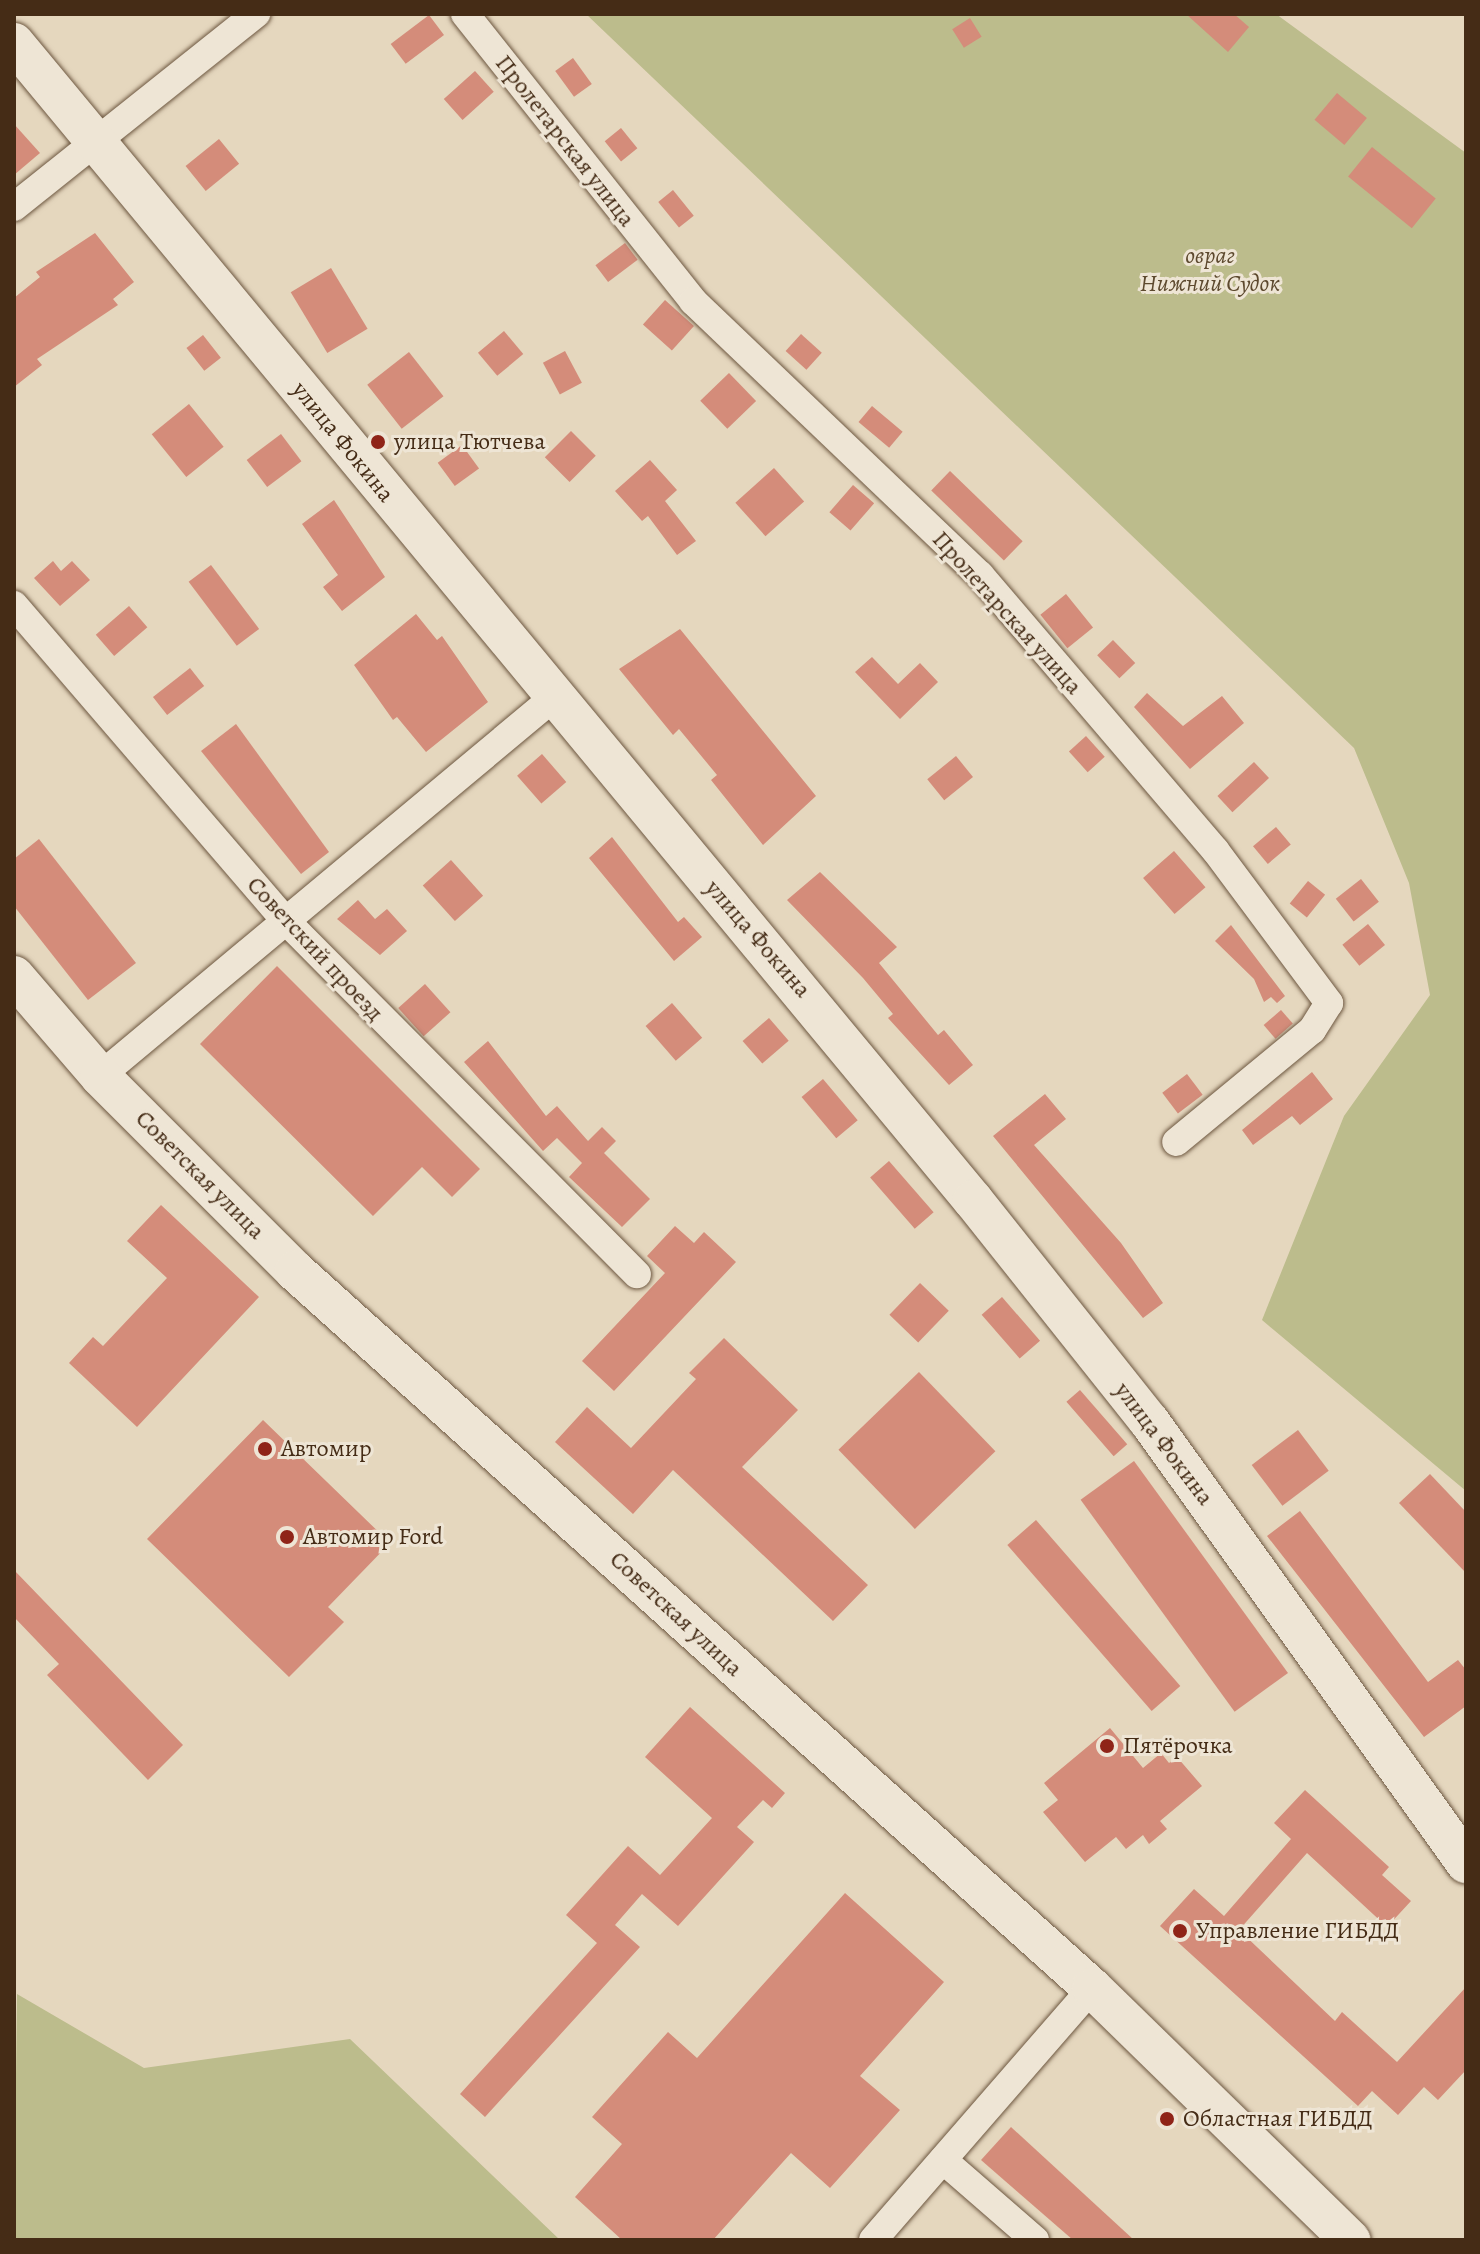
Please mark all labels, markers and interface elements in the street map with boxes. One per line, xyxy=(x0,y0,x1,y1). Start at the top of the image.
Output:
street label: Пролетарская улица xyxy=(489,49,641,233)
park label: овраг Нижний Судок xyxy=(1140,242,1280,298)
street label: улица Фокина xyxy=(286,376,400,508)
place label: улица Тютчева xyxy=(394,428,546,456)
marker: улица Тютчева xyxy=(369,433,387,451)
street label: Пролетарская улица xyxy=(926,525,1088,701)
street label: Советский проезд xyxy=(241,871,389,1027)
street label: улица Фокина xyxy=(699,874,817,1004)
street label: Советская улица xyxy=(129,1104,271,1246)
street label: улица Фокина xyxy=(1108,1377,1220,1511)
place label: Автомир xyxy=(281,1435,372,1463)
marker: Автомир xyxy=(256,1440,274,1458)
place label: Автомир Ford xyxy=(303,1523,443,1551)
marker: Автомир Ford xyxy=(278,1528,296,1546)
street label: Советская улица xyxy=(604,1545,748,1683)
place label: Пятёрочка xyxy=(1123,1732,1233,1760)
marker: Пятёрочка xyxy=(1098,1737,1116,1755)
place label: Управление ГИБДД xyxy=(1196,1917,1399,1945)
marker: Управление ГИБДД xyxy=(1171,1922,1189,1940)
place label: Областная ГИБДД xyxy=(1183,2105,1373,2133)
marker: Областная ГИБДД xyxy=(1158,2110,1176,2128)

